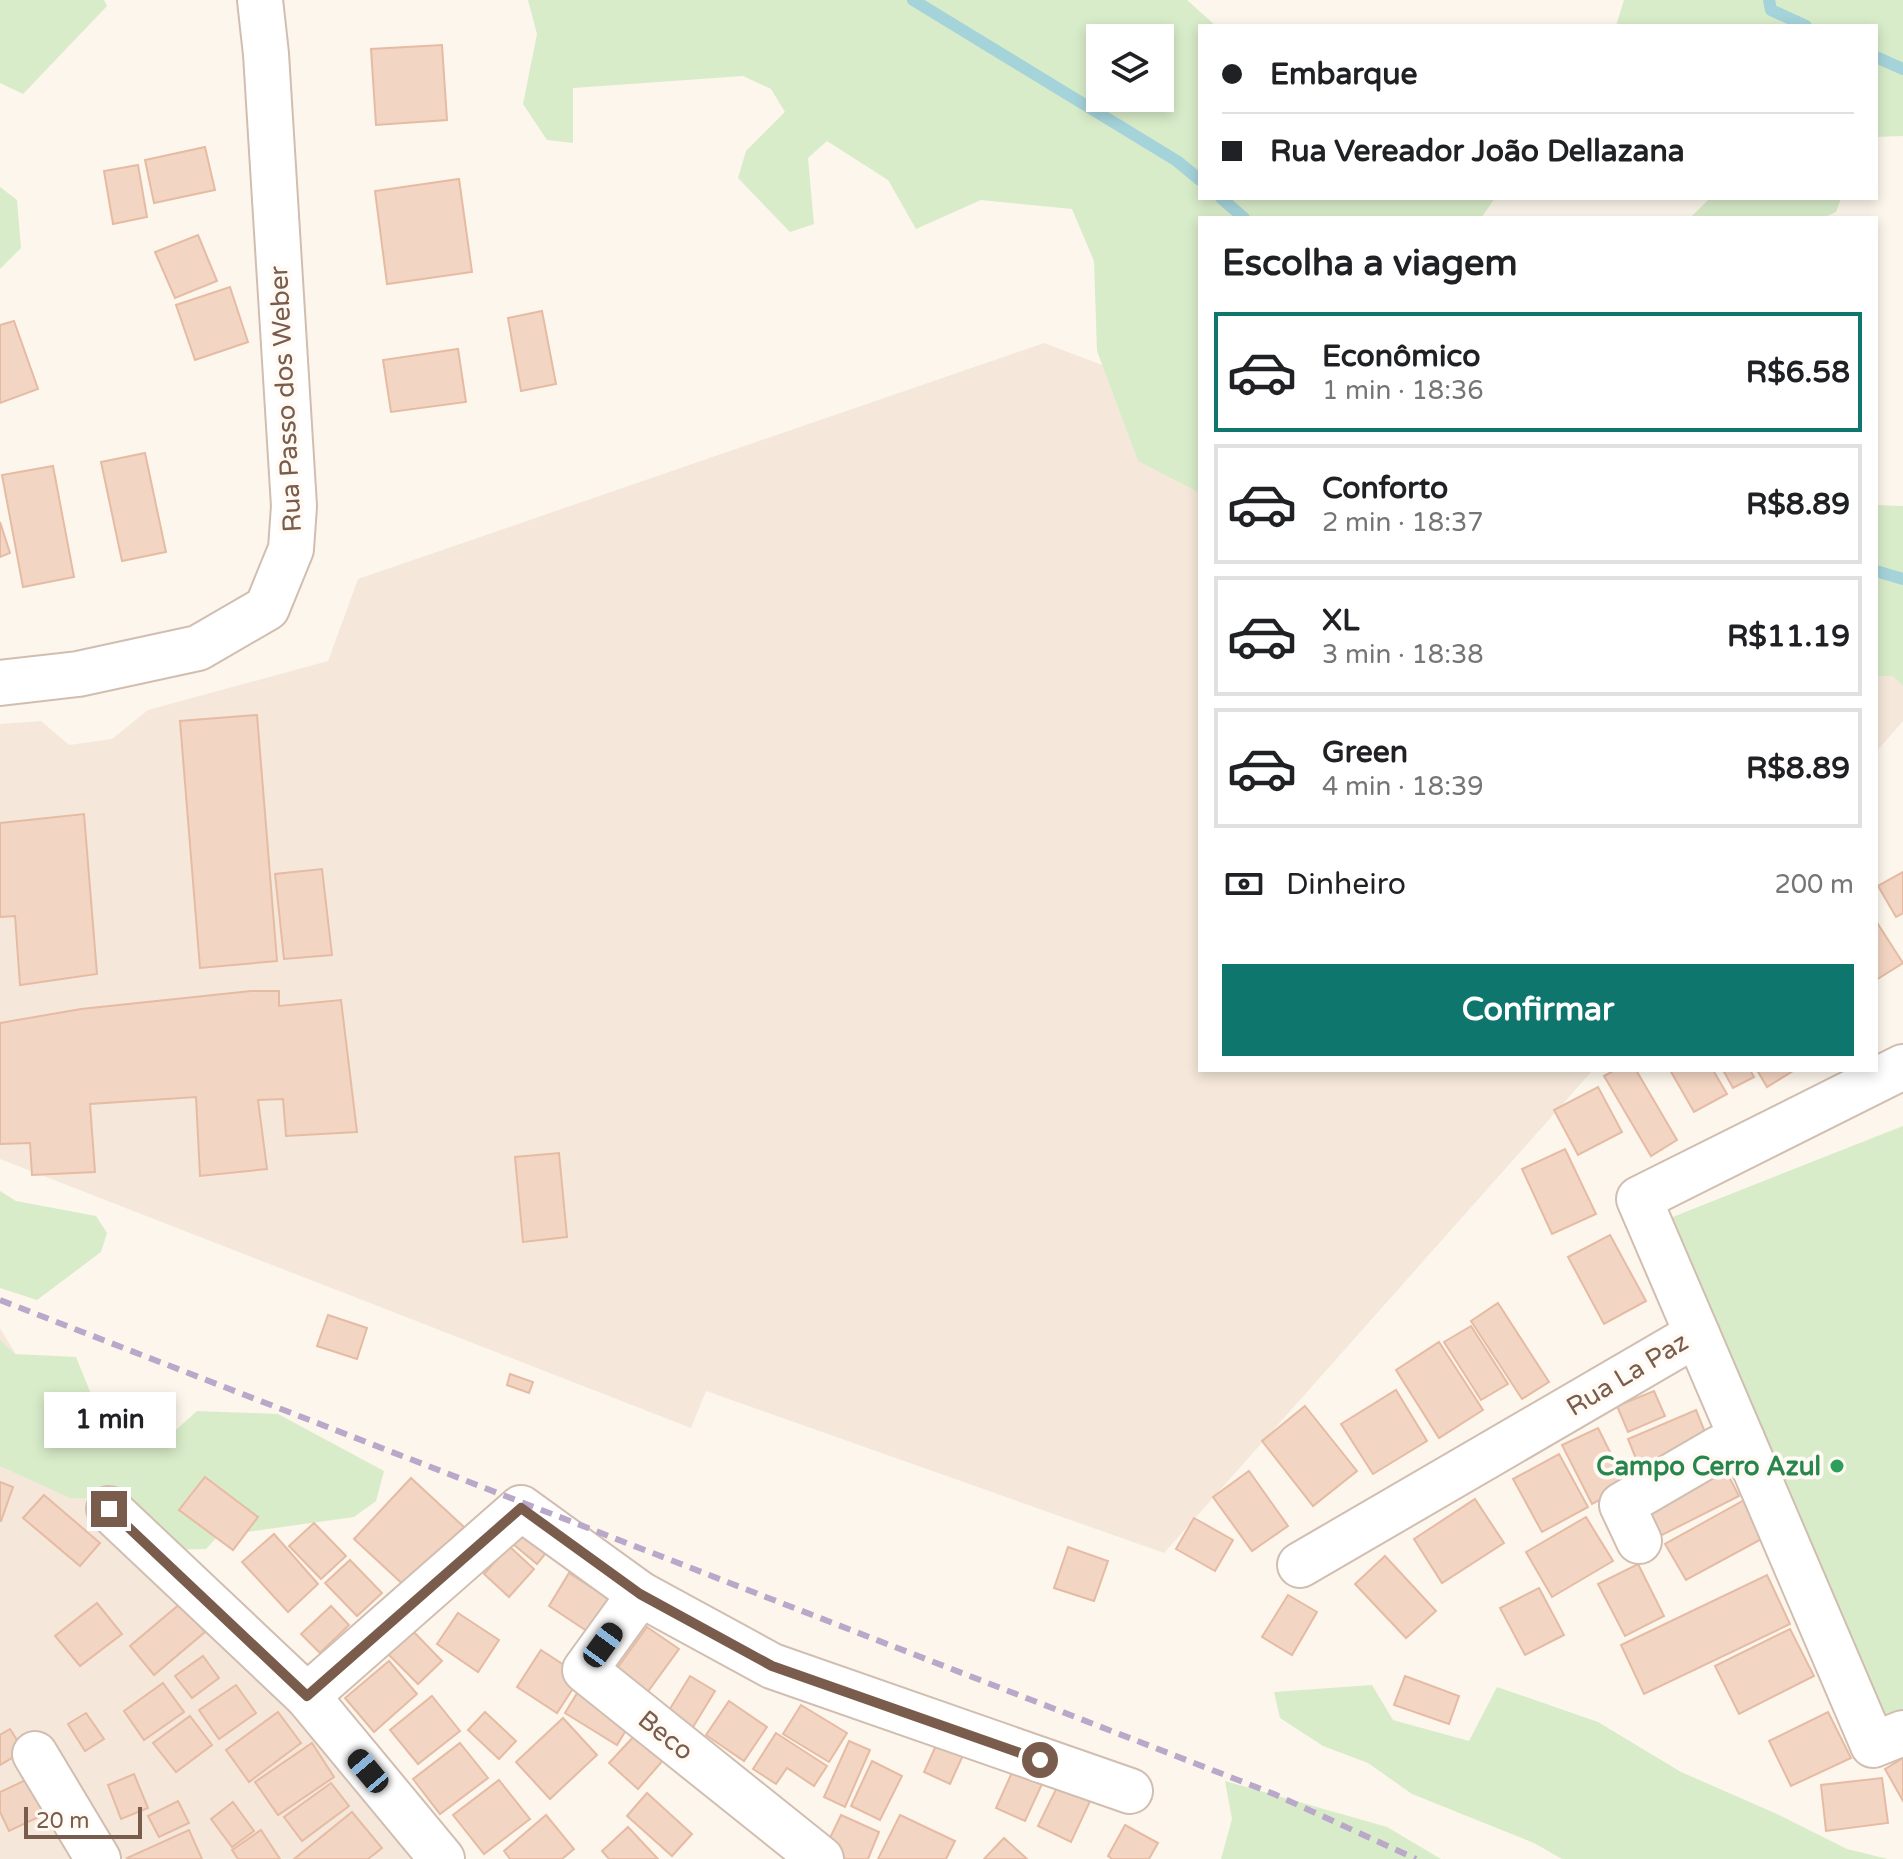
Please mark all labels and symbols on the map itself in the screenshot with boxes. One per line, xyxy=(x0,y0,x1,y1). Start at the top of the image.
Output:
street label: Rua Passo dos Weber xyxy=(263,265,308,533)
street label: Rua La Paz xyxy=(1561,1326,1694,1423)
callout: 1 min xyxy=(43,1393,175,1449)
place label: Campo Cerro Azul xyxy=(1596,1451,1821,1482)
marker: Campo Cerro Azul xyxy=(1828,1457,1846,1475)
route end xyxy=(91,1491,127,1527)
car xyxy=(579,1619,627,1671)
street label: Beco xyxy=(632,1704,700,1767)
route start xyxy=(1022,1742,1058,1778)
car xyxy=(343,1745,393,1797)
scale bar xyxy=(24,1803,142,1839)

